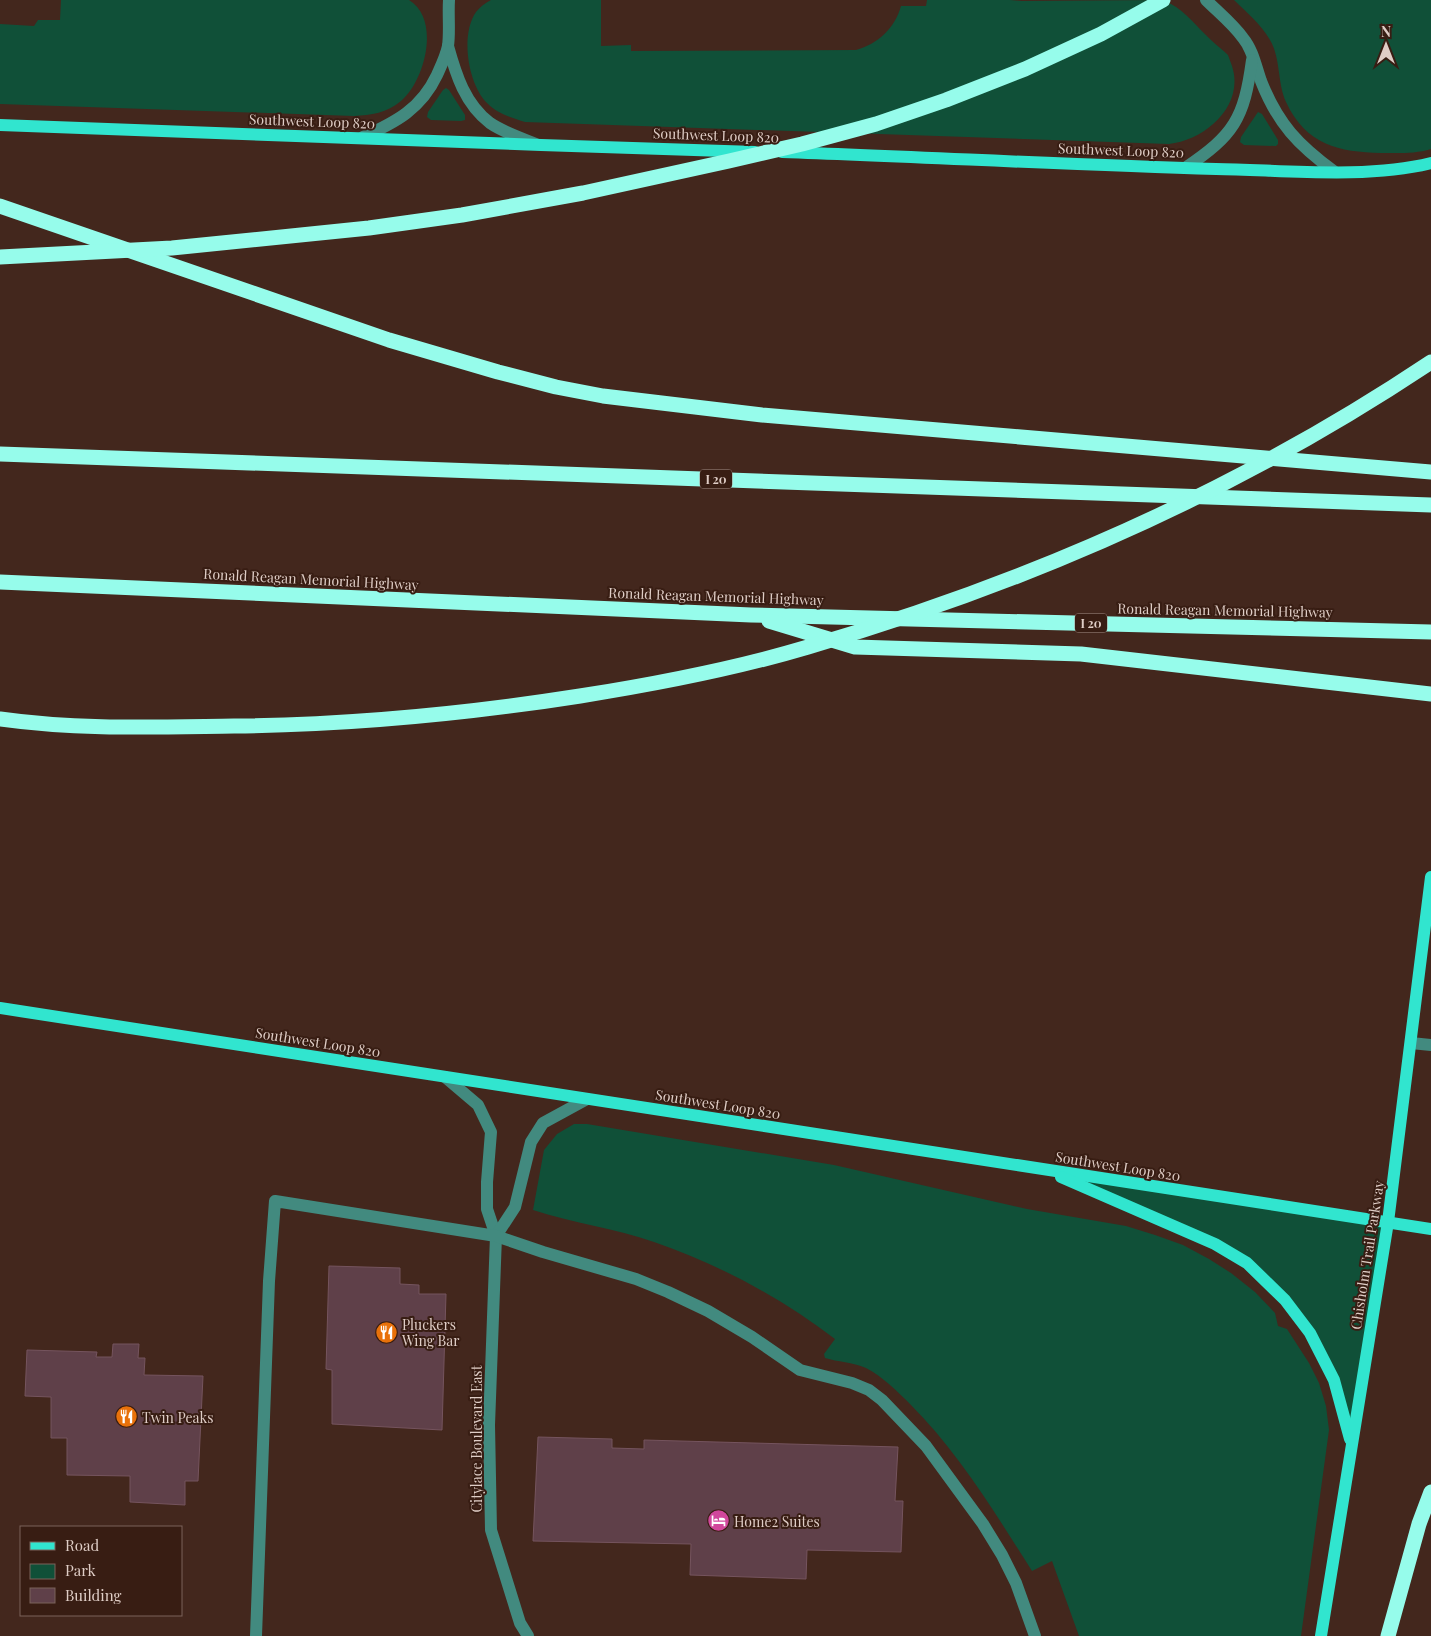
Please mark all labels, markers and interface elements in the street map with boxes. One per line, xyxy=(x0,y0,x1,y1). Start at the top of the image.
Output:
north arrow xyxy=(1361,20,1411,70)
text: N xyxy=(1381,22,1391,41)
street label: Southwest Loop 820 xyxy=(249,109,375,133)
street label: Southwest Loop 820 xyxy=(653,123,779,147)
street label: Southwest Loop 820 xyxy=(1058,138,1184,162)
road number: I 20 xyxy=(700,469,732,488)
street label: Ronald Reagan Memorial Highway xyxy=(203,564,419,594)
street label: Ronald Reagan Memorial Highway xyxy=(608,583,824,609)
street label: Ronald Reagan Memorial Highway xyxy=(1117,599,1333,621)
road number: I 20 xyxy=(1075,614,1107,632)
street label: Southwest Loop 820 xyxy=(254,1023,382,1061)
street label: Southwest Loop 820 xyxy=(654,1085,782,1123)
street label: Southwest Loop 820 xyxy=(1054,1147,1182,1185)
street label: Chisholm Trail Parkway xyxy=(1346,1179,1388,1331)
place label: Pluckers Wing Bar xyxy=(401,1315,460,1350)
restaurant icon: Pluckers Wing Bar xyxy=(374,1320,398,1344)
street label: Citylace Boulevard East xyxy=(467,1364,486,1513)
restaurant icon: Twin Peaks xyxy=(114,1405,138,1429)
place label: Twin Peaks xyxy=(142,1408,213,1427)
hotel icon: Home2 Suites xyxy=(706,1509,730,1533)
place label: Home2 Suites xyxy=(734,1512,820,1531)
legend xyxy=(20,1526,182,1616)
text: Road xyxy=(65,1535,99,1555)
text: Park xyxy=(65,1560,97,1580)
text: Building xyxy=(65,1585,122,1605)

